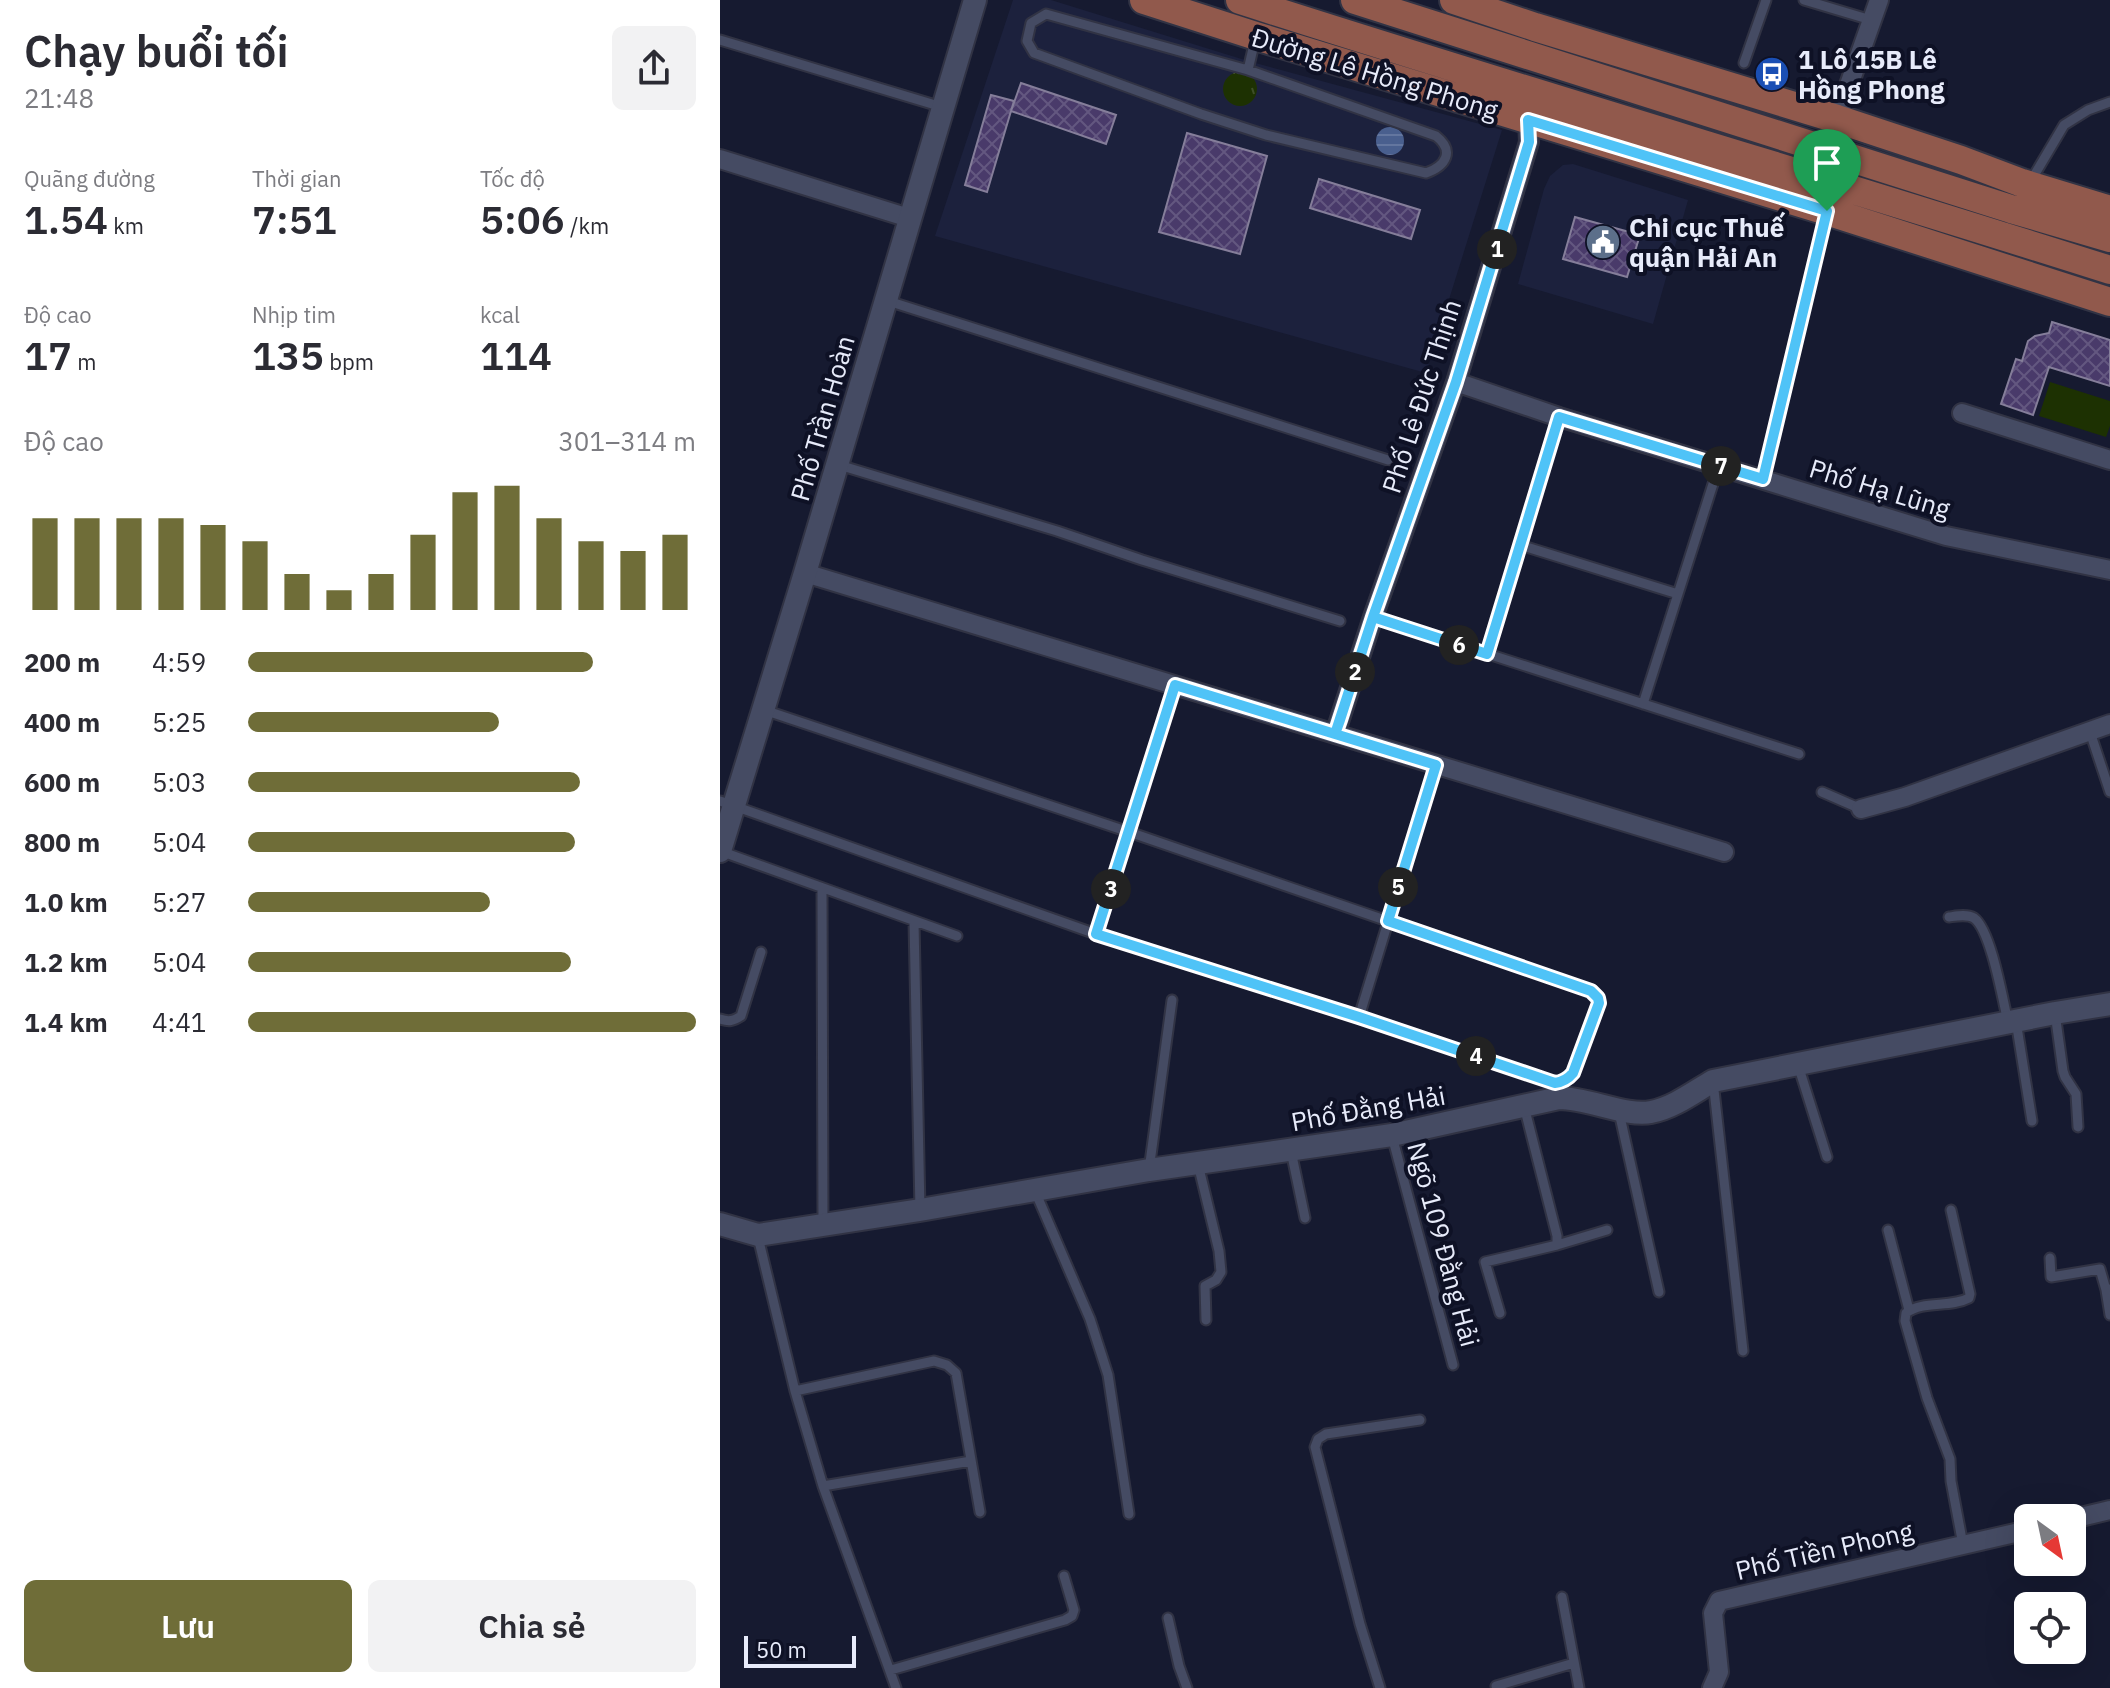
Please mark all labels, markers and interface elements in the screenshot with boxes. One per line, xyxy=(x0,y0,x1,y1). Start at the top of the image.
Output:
street label: Đường Lê Hồng Phong xyxy=(1248,19,1503,127)
text: Chạy buổi tối xyxy=(24,22,289,79)
button: share xyxy=(612,26,696,110)
place label: 1 Lô 15B Lê Hồng Phong xyxy=(1798,42,1945,106)
bus stop icon: 1 Lô 15B Lê Hồng Phong xyxy=(1753,55,1791,93)
text: 21:48 xyxy=(24,81,94,115)
pin xyxy=(1793,129,1861,211)
icon: arrive xyxy=(1805,141,1849,185)
text: Quãng đường xyxy=(24,164,155,193)
text: Thời gian xyxy=(252,164,341,193)
text: Tốc độ xyxy=(480,164,545,193)
text: 1.54 xyxy=(24,193,108,245)
text: 7:51 xyxy=(252,193,337,245)
text: 5:06 xyxy=(480,193,565,245)
place label: Chi cục Thuế quận Hải An xyxy=(1629,210,1786,274)
text: km xyxy=(108,211,144,240)
text: /km xyxy=(565,211,609,240)
public building icon: Chi cục Thuế quận Hải An xyxy=(1584,223,1622,261)
pin: 1 xyxy=(1477,229,1517,269)
text: 1 xyxy=(1490,234,1504,263)
street label: Phố Lê Đức Thịnh xyxy=(1374,295,1468,497)
text: Độ cao xyxy=(24,300,91,329)
text: Nhịp tim xyxy=(252,300,336,329)
text: kcal xyxy=(480,300,520,329)
text: 17 xyxy=(24,329,72,381)
text: 135 xyxy=(252,329,324,381)
text: 114 xyxy=(480,329,552,381)
street label: Phố Trần Hoàn xyxy=(782,331,862,505)
text: m xyxy=(72,347,96,376)
text: bpm xyxy=(324,347,374,376)
text: Độ cao xyxy=(24,424,104,458)
text: 301–314 m xyxy=(558,424,696,458)
pin: 7 xyxy=(1701,446,1741,486)
street label: Phố Hạ Lũng xyxy=(1805,450,1955,526)
text: 7 xyxy=(1714,451,1728,480)
pin: 6 xyxy=(1439,625,1479,665)
text: 6 xyxy=(1452,630,1466,659)
text: 200 m xyxy=(24,645,100,679)
text: 4:59 xyxy=(152,645,206,679)
pin: 2 xyxy=(1335,652,1375,692)
text: 2 xyxy=(1348,657,1362,686)
text: 400 m xyxy=(24,705,100,739)
text: 5:25 xyxy=(152,705,206,739)
text: 600 m xyxy=(24,765,100,799)
text: 5:03 xyxy=(152,765,206,799)
text: 800 m xyxy=(24,825,100,859)
text: 5:04 xyxy=(152,825,206,859)
pin: 5 xyxy=(1378,867,1418,907)
pin: 3 xyxy=(1091,869,1131,909)
text: 5 xyxy=(1391,872,1405,901)
text: 3 xyxy=(1104,874,1118,903)
text: 1.0 km xyxy=(24,885,108,919)
text: 5:27 xyxy=(152,885,206,919)
text: 1.2 km xyxy=(24,945,108,979)
text: 5:04 xyxy=(152,945,206,979)
text: 1.4 km xyxy=(24,1005,108,1039)
text: 4:41 xyxy=(152,1005,206,1039)
pin: 4 xyxy=(1456,1036,1496,1076)
text: 4 xyxy=(1469,1041,1483,1070)
street label: Phố Đằng Hải xyxy=(1288,1078,1448,1138)
street label: Ngõ 109 Đằng Hải xyxy=(1400,1138,1488,1350)
north arrow xyxy=(2014,1504,2086,1576)
map controls xyxy=(2014,1504,2086,1664)
street label: Phố Tiền Phong xyxy=(1732,1513,1916,1587)
button: Lưu xyxy=(24,1580,352,1672)
button: Chia sẻ xyxy=(368,1580,696,1672)
button: locate xyxy=(2014,1592,2086,1664)
scale bar xyxy=(744,1632,856,1668)
text: 50 m xyxy=(756,1635,807,1664)

